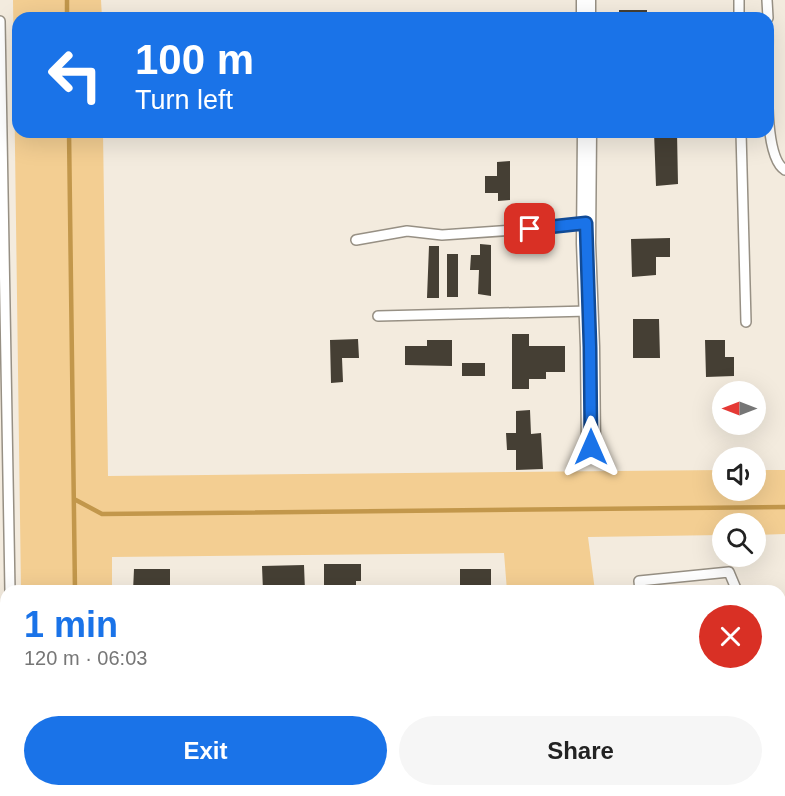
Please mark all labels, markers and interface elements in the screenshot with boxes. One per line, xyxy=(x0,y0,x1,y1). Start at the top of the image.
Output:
icon: left xyxy=(36,36,114,114)
text: 100 m xyxy=(135,36,254,83)
text: Turn left xyxy=(135,85,233,115)
pin xyxy=(504,203,555,254)
icon: arrive xyxy=(513,212,546,245)
north arrow xyxy=(712,381,766,435)
map controls xyxy=(712,381,766,567)
position arrow xyxy=(559,415,623,479)
button: sound xyxy=(712,447,766,501)
button: search xyxy=(712,513,766,567)
text: 1 min xyxy=(24,604,118,645)
button: close xyxy=(699,605,762,668)
text: 120 m · 06:03 xyxy=(24,647,147,669)
button: Exit xyxy=(24,716,387,785)
button: Share xyxy=(399,716,762,785)

